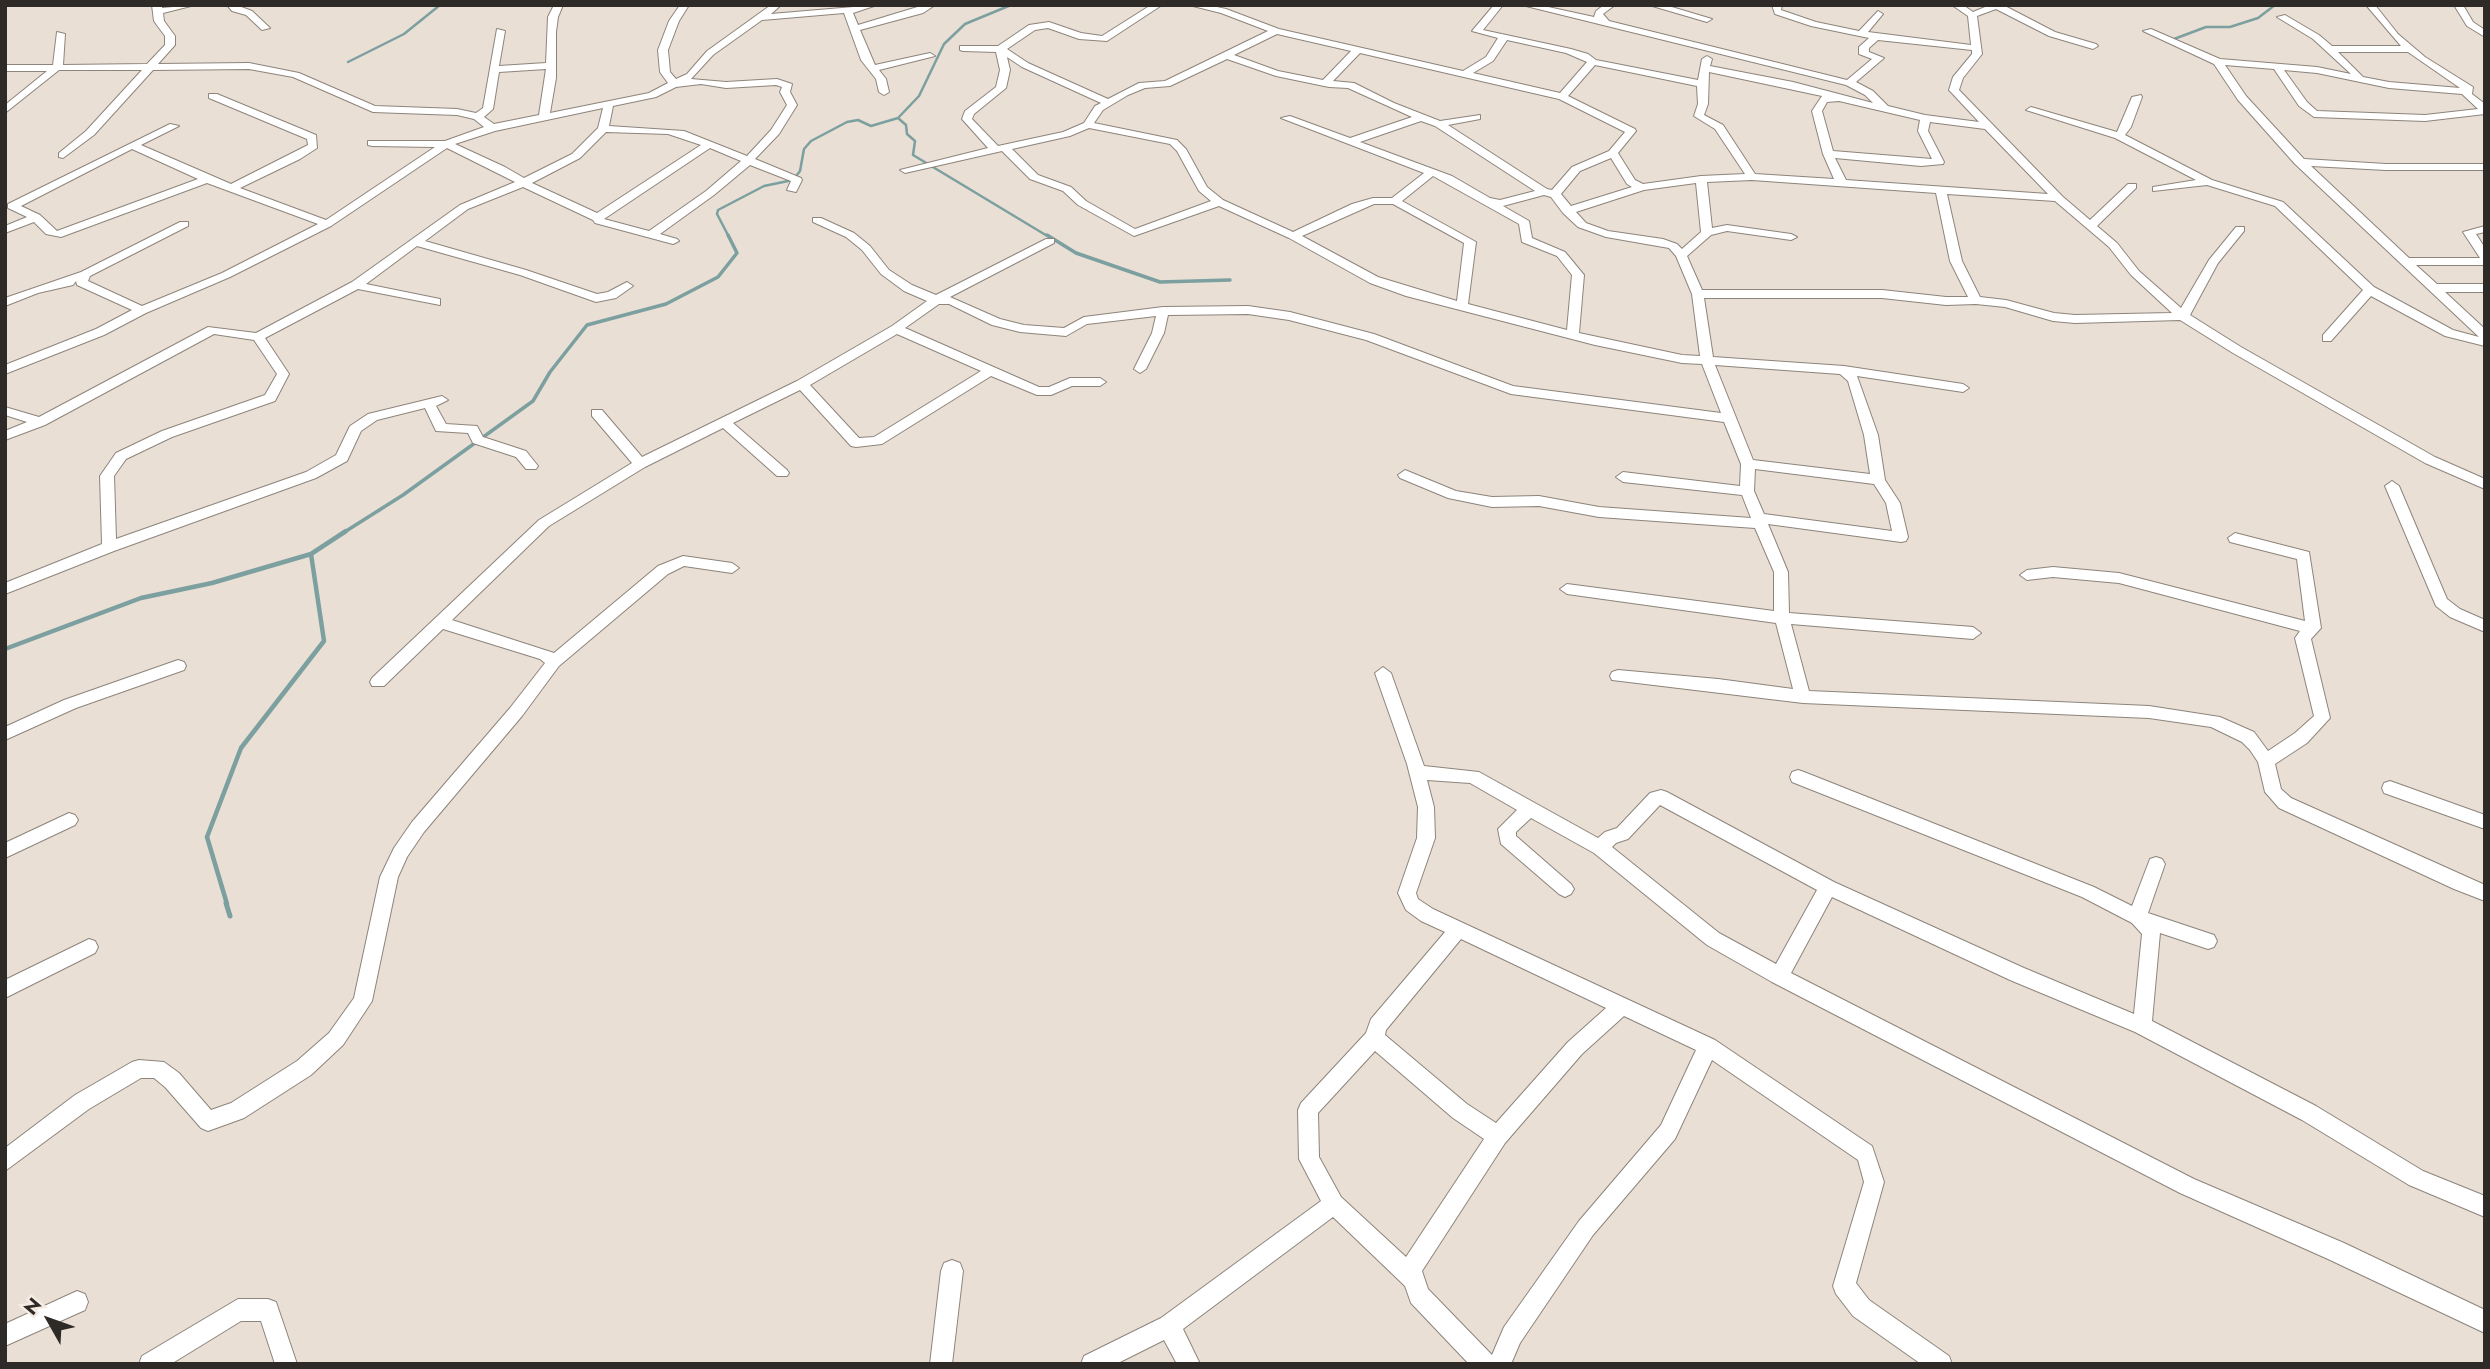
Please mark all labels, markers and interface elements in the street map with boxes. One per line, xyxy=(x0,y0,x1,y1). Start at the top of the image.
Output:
north arrow xyxy=(14,1285,84,1355)
text: N xyxy=(17,1292,48,1321)

